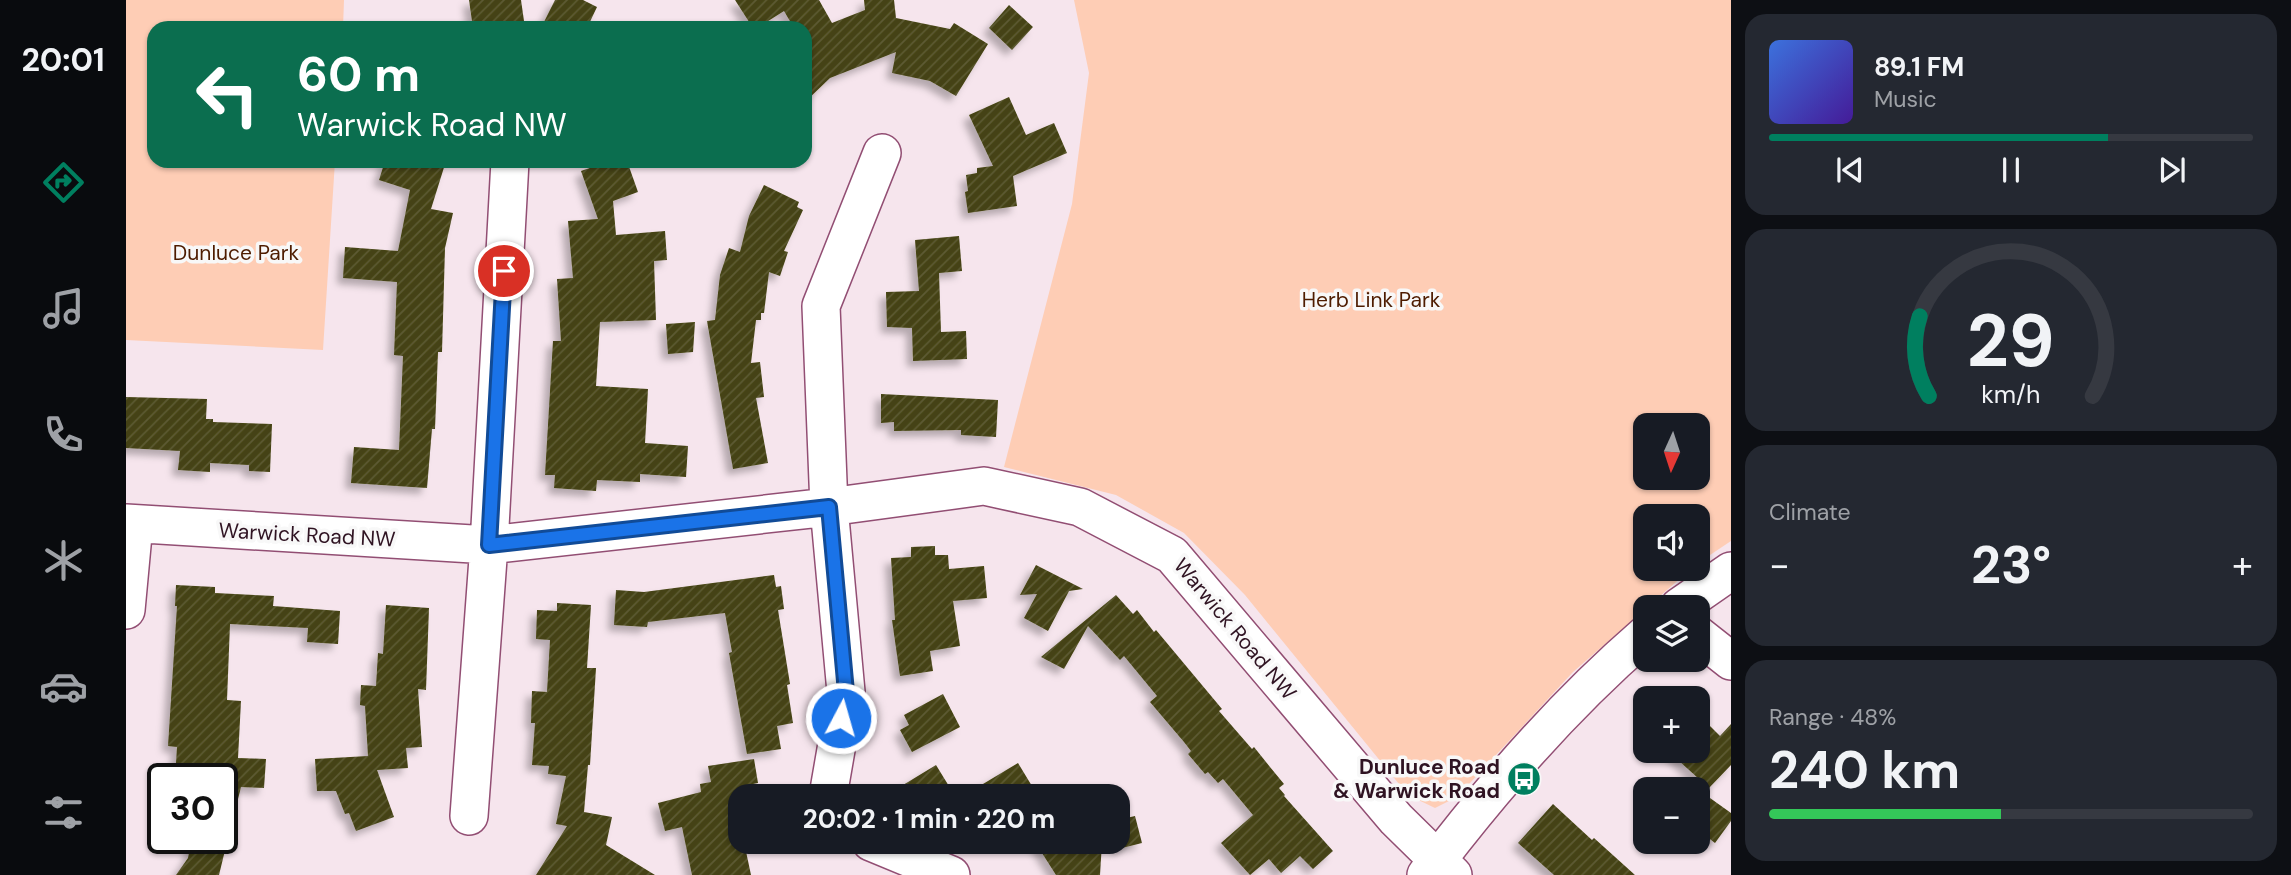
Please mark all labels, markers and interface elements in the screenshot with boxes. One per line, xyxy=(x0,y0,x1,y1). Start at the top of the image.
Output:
text: 20:01 xyxy=(21,39,105,81)
text: 60 m xyxy=(297,42,420,106)
icon: left xyxy=(182,49,273,140)
text: 89.1 FM xyxy=(1874,50,1964,84)
text: Music xyxy=(1874,84,1937,114)
text: Warwick Road NW xyxy=(297,104,567,146)
icon: previous xyxy=(1831,151,1869,189)
icon: pause xyxy=(1992,151,2030,189)
icon: next xyxy=(2153,151,2191,189)
icon: directions xyxy=(39,158,88,207)
park label: Dunluce Park xyxy=(173,239,300,267)
pin xyxy=(474,241,534,301)
icon: arrive xyxy=(485,252,523,290)
icon: music xyxy=(39,284,88,333)
park label: Herb Link Park xyxy=(1302,286,1441,314)
text: 29 xyxy=(1967,294,2055,389)
text: km/h xyxy=(1981,378,2041,411)
icon: phone xyxy=(39,410,88,459)
north arrow xyxy=(1633,413,1710,490)
map controls xyxy=(1633,413,1710,854)
text: Climate xyxy=(1769,497,1851,527)
button: sound xyxy=(1633,504,1710,581)
street label: Warwick Road NW xyxy=(218,516,396,554)
text: 23° xyxy=(1971,531,2051,599)
icon: climate xyxy=(39,536,88,585)
text: − xyxy=(1769,540,1790,590)
text: + xyxy=(2232,540,2253,590)
street label: Warwick Road NW xyxy=(1167,552,1303,706)
button: layers xyxy=(1633,595,1710,672)
icon: car xyxy=(39,662,88,711)
position arrow xyxy=(804,681,878,755)
button: + xyxy=(1633,686,1710,763)
text: Range · 48% xyxy=(1769,702,1896,732)
text: 240 km xyxy=(1769,736,1960,804)
place label: Dunluce Road & Warwick Road xyxy=(1333,753,1500,805)
bus stop icon: Dunluce Road & Warwick Road xyxy=(1505,760,1543,798)
speed limit sign: 30 xyxy=(147,763,238,854)
button: − xyxy=(1633,777,1710,854)
icon: filters xyxy=(39,788,88,837)
text: 20:02 · 1 min · 220 m xyxy=(803,802,1055,836)

